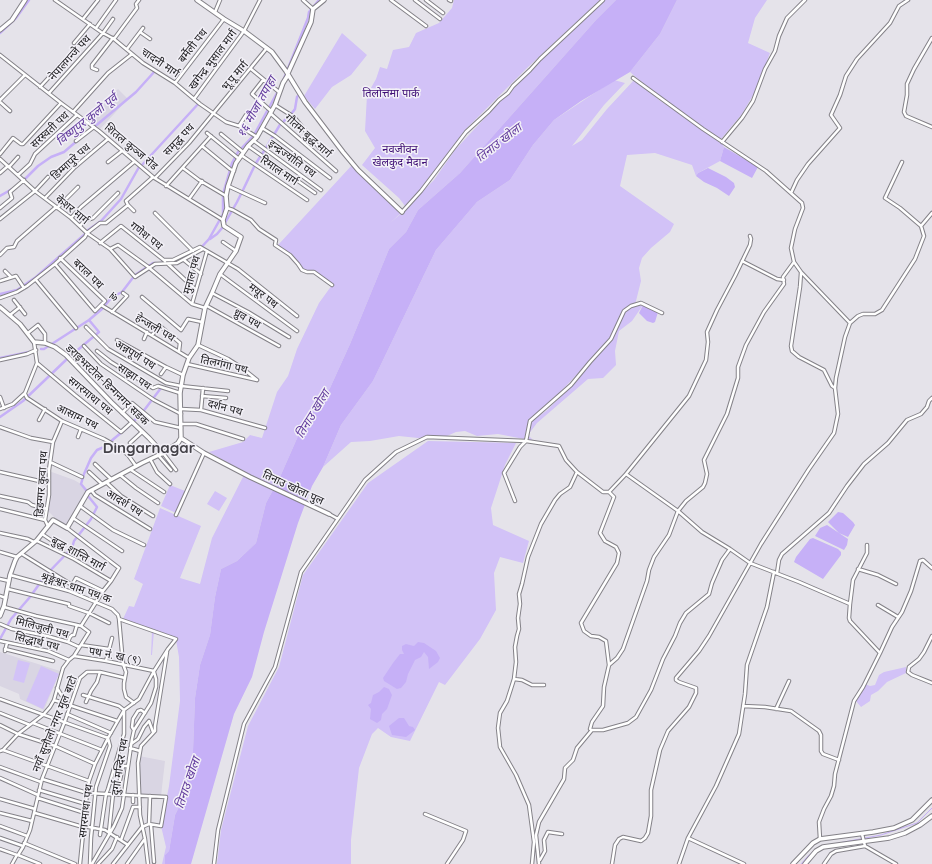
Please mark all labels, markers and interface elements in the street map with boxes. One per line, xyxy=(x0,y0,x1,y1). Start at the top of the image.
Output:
street label: बर्मेली पथ xyxy=(176,26,210,66)
street label: खगेन्द्र भुसाल मार्ग xyxy=(186,27,240,93)
street label: नेपालगन्जे पथ xyxy=(46,33,94,83)
street label: चादनी मार्ग xyxy=(138,45,182,81)
street label: भू.पू मार्ग xyxy=(219,59,251,93)
water label: १६ मौजा तपाहा xyxy=(234,74,280,140)
park label: तिलोत्तमा पार्क xyxy=(362,87,420,101)
water label: विष्णुपुर कुलो पूर्व xyxy=(54,91,120,149)
street label: सरस्वती पथ xyxy=(28,109,72,151)
street label: गौतम बुद्ध मार्ग xyxy=(282,111,334,161)
street label: शितल कुञ्ज रोड xyxy=(102,121,160,173)
street label: समृद्ध पथ xyxy=(161,121,197,159)
water label: तिनाउ खोला xyxy=(473,121,525,165)
street label: इन्द्रज्योति पथ xyxy=(266,137,318,181)
street label: डिम्मापुरे पथ xyxy=(49,141,93,183)
park label: नवजीवन खेलकुद मैदान xyxy=(372,143,428,169)
street label: रिमाल मार्ग xyxy=(258,154,300,188)
street label: केशर मार्ग xyxy=(53,193,91,227)
street label: गणेश पथ xyxy=(127,219,165,253)
street label: मुनाल पथ xyxy=(181,254,203,296)
street label: बराल पथ xyxy=(70,256,106,292)
street label: मयूर पथ xyxy=(246,281,280,311)
street label: ङ xyxy=(107,290,121,304)
street label: ध्रुव पथ xyxy=(231,306,263,332)
street label: हेन्जली पथ xyxy=(133,311,177,345)
street label: अन्नपूर्ण पथ xyxy=(112,337,158,373)
street label: डराइभरटोल-डिन्गनगर सडक xyxy=(63,342,151,428)
street label: तिलगंगा पथ xyxy=(199,353,249,377)
street label: साझा पथ xyxy=(115,361,153,393)
street label: सगरमाथा पथ xyxy=(65,374,115,418)
water label: तिनाउ खोला xyxy=(293,387,333,441)
street label: दर्शन पथ xyxy=(206,397,244,419)
street label: आसाम पथ xyxy=(54,401,100,433)
district label: Dingarnagar xyxy=(103,439,195,457)
street label: डिङग्गर कुवा पथ xyxy=(33,451,51,517)
street label: तिनाउ खोला पुल xyxy=(260,468,326,508)
street label: आदर्श पथ xyxy=(103,487,145,519)
street label: बुद्ध शान्ति मार्ग xyxy=(49,534,107,574)
street label: श्रृङ्गेश्वर धाम पथ क xyxy=(39,570,113,606)
street label: मिलिजुली पथ xyxy=(14,615,70,641)
street label: सिद्धार्थ पथ xyxy=(13,630,61,654)
street label: पथ नं. ख (९) xyxy=(88,644,142,668)
street label: नयाँ सुनौलो नगर मुल बाटो xyxy=(30,674,80,774)
street label: दुर्गा मन्दिर पथ xyxy=(109,738,131,796)
water label: तिनाउ खोला xyxy=(172,755,204,811)
street label: सगरमाथा पथ xyxy=(76,784,96,838)

